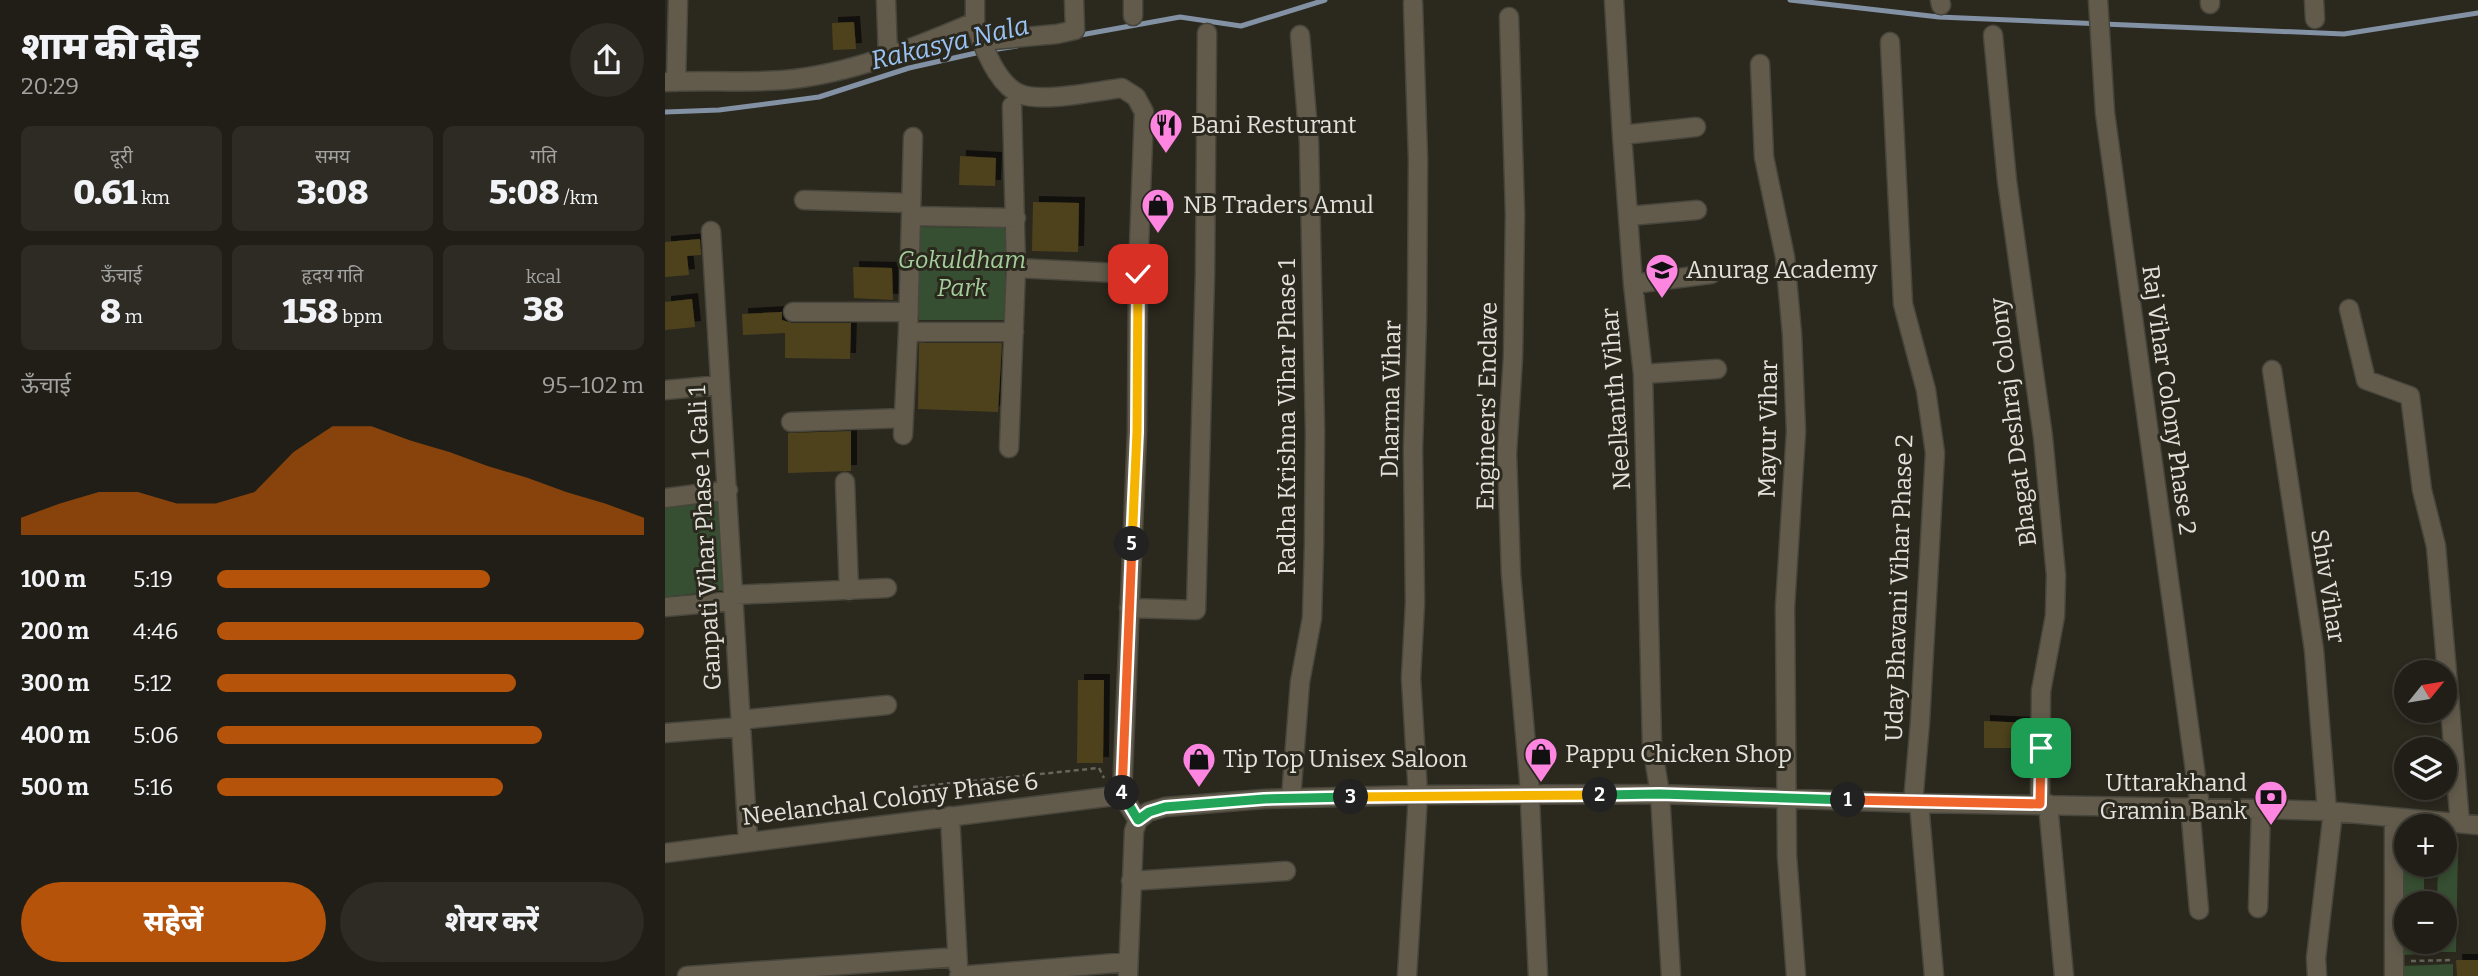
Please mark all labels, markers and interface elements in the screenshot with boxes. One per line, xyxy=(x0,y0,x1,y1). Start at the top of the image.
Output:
water label: Rakasya Nala xyxy=(868,10,1032,76)
text: शाम की दौड़ xyxy=(21,23,200,69)
button: share xyxy=(570,23,644,97)
text: 20:29 xyxy=(21,72,79,100)
restaurant icon: Bani Resturant xyxy=(1147,106,1185,155)
place label: Bani Resturant xyxy=(1191,111,1357,139)
text: दूरी xyxy=(110,145,133,168)
text: समय xyxy=(315,145,350,168)
text: गति xyxy=(530,145,557,168)
text: 0.61 xyxy=(73,171,137,213)
text: 3:08 xyxy=(297,171,368,213)
text: 5:08 xyxy=(489,171,560,213)
text: km xyxy=(137,186,170,209)
text: /km xyxy=(560,186,598,209)
shop icon: NB Traders Amul xyxy=(1139,186,1177,235)
place label: NB Traders Amul xyxy=(1183,191,1374,219)
pin xyxy=(1108,244,1168,304)
park label: Gokuldham Park xyxy=(898,246,1026,302)
school or university icon: Anurag Academy xyxy=(1643,251,1681,300)
icon: check xyxy=(1119,255,1157,293)
place label: Anurag Academy xyxy=(1686,256,1878,284)
street label: Radha Krishna Vihar Phase 1 xyxy=(1273,258,1301,575)
street label: Raj Vihar Colony Phase 2 xyxy=(2136,263,2202,537)
text: ऊँचाई xyxy=(101,264,142,287)
text: हृदय गति xyxy=(302,264,363,287)
text: kcal xyxy=(526,265,561,288)
text: 38 xyxy=(523,288,564,330)
text: 8 xyxy=(100,290,121,332)
text: 158 xyxy=(282,290,338,332)
street label: Bhagat Deshraj Colony xyxy=(1984,296,2042,548)
street label: Engineers' Enclave xyxy=(1471,301,1503,511)
text: m xyxy=(121,305,143,328)
text: bpm xyxy=(338,305,383,328)
street label: Neelkanth Vihar xyxy=(1596,307,1636,491)
street label: Dharma Vihar xyxy=(1376,320,1406,478)
street label: Mayur Vihar xyxy=(1753,359,1783,498)
text: ऊँचाई xyxy=(21,371,71,399)
text: 95–102 m xyxy=(542,371,644,399)
street label: Ganpati Vihar Phase 1 Gali 1 xyxy=(683,385,727,691)
street label: Uday Bhavani Vihar Phase 2 xyxy=(1880,434,1918,742)
pin: 5 xyxy=(1114,526,1149,562)
street label: Shiv Vihar xyxy=(2305,527,2351,645)
text: 5 xyxy=(1126,532,1137,555)
text: 100 m xyxy=(21,565,86,593)
text: 5:19 xyxy=(133,565,173,593)
text: 200 m xyxy=(21,617,89,645)
text: 4:46 xyxy=(133,617,178,645)
north arrow xyxy=(2394,660,2457,723)
map controls xyxy=(2394,660,2457,954)
text: 300 m xyxy=(21,669,90,697)
text: 5:12 xyxy=(133,669,172,697)
pin xyxy=(2011,718,2071,778)
text: 400 m xyxy=(21,721,90,749)
text: 5:06 xyxy=(133,721,178,749)
icon: arrive xyxy=(2022,729,2060,767)
shop icon: Pappu Chicken Shop xyxy=(1522,735,1560,784)
button: layers xyxy=(2394,737,2457,800)
shop icon: Tip Top Unisex Saloon xyxy=(1180,740,1218,789)
place label: Pappu Chicken Shop xyxy=(1565,740,1792,768)
place label: Tip Top Unisex Saloon xyxy=(1223,745,1467,773)
street label: Neelanchal Colony Phase 6 xyxy=(740,767,1040,831)
place label: Uttarakhand Gramin Bank xyxy=(2099,769,2247,825)
text: 500 m xyxy=(21,773,89,801)
text: 5:16 xyxy=(133,773,173,801)
pin: 4 xyxy=(1105,776,1140,810)
pin: 2 xyxy=(1583,778,1618,812)
bank icon: Uttarakhand Gramin Bank xyxy=(2252,778,2290,827)
pin: 3 xyxy=(1333,780,1369,814)
text: 4 xyxy=(1116,781,1127,804)
pin: 1 xyxy=(1831,782,1865,818)
text: 2 xyxy=(1594,783,1605,806)
text: 3 xyxy=(1345,785,1356,808)
text: 1 xyxy=(1843,788,1852,811)
button: + xyxy=(2394,814,2457,877)
button: सहेजें xyxy=(21,882,326,962)
button: शेयर करें xyxy=(340,882,644,962)
button: − xyxy=(2394,891,2457,954)

